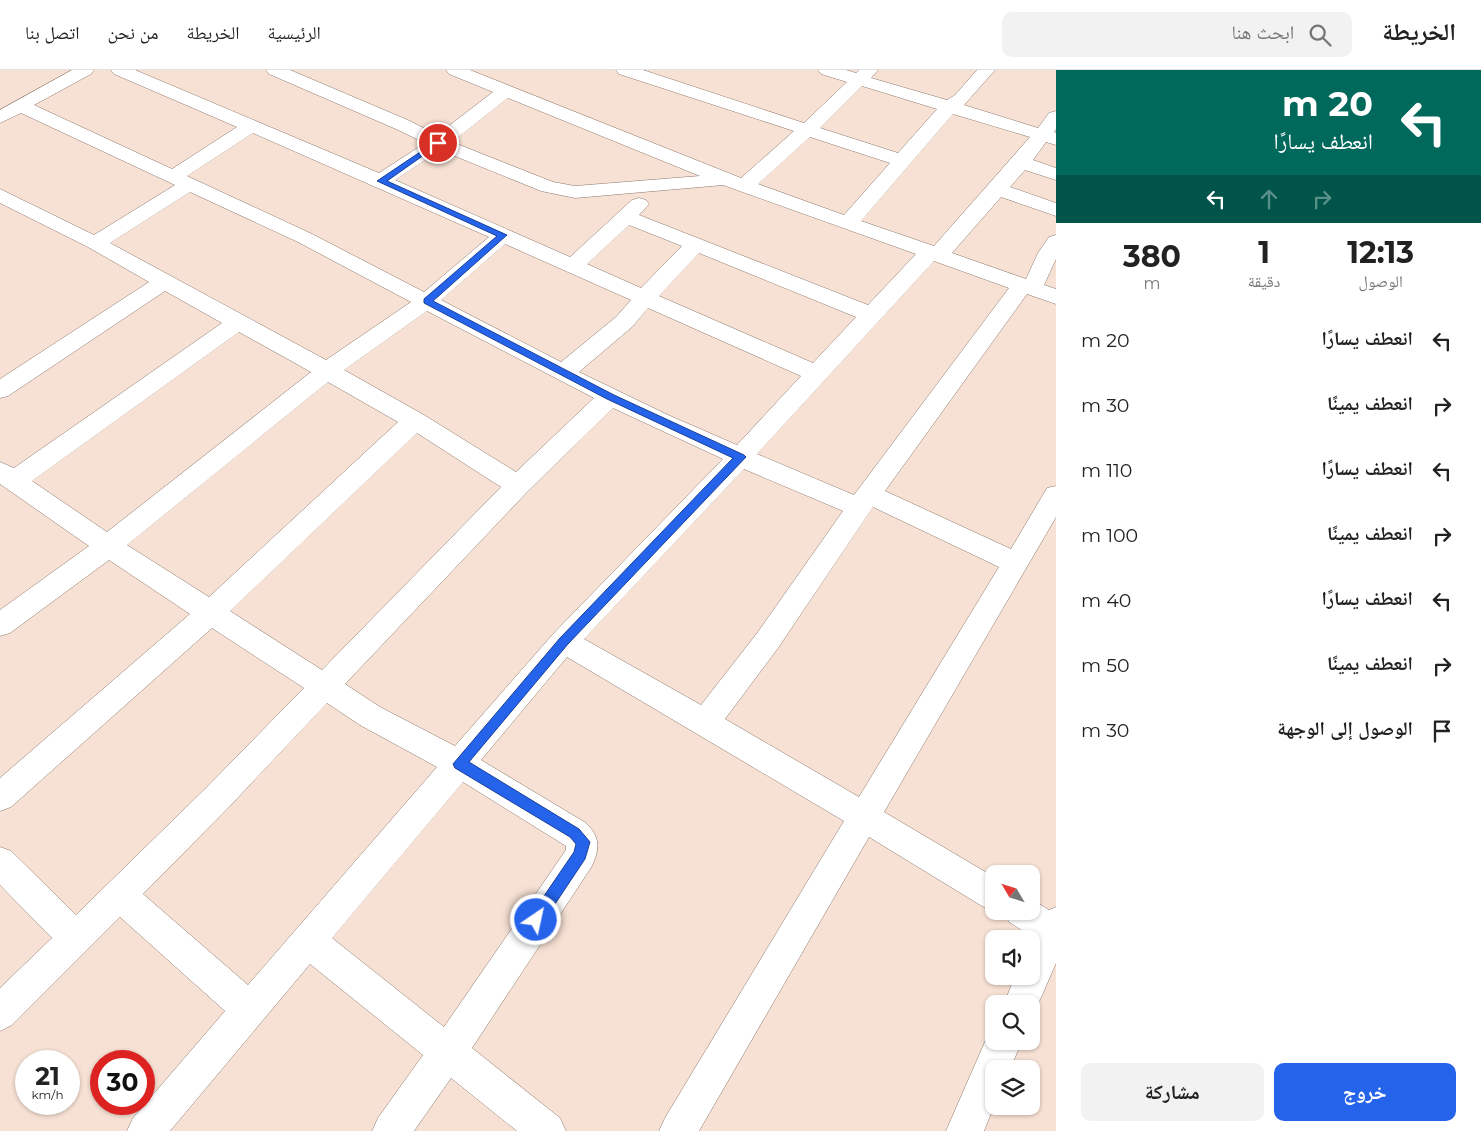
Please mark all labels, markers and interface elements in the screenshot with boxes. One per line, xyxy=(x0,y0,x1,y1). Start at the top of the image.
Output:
search box xyxy=(1002,12,1352,57)
text: الخريطة xyxy=(1382,17,1456,46)
text: ابحث هنا xyxy=(1231,21,1294,44)
icon: search xyxy=(1306,21,1334,49)
text: اتصل بنا xyxy=(25,22,80,44)
text: من نحن xyxy=(108,22,159,44)
text: الخريطة xyxy=(187,22,240,44)
text: الرئيسية xyxy=(268,22,321,44)
text: 20 m xyxy=(1282,82,1373,125)
icon: left xyxy=(1391,90,1456,155)
pin xyxy=(417,122,459,164)
text: انعطف يسارًا xyxy=(1274,128,1373,155)
icon: arrive xyxy=(424,129,452,157)
icon: left xyxy=(1202,185,1230,213)
icon: ahead xyxy=(1255,185,1283,213)
icon: right xyxy=(1308,185,1336,213)
text: 1 xyxy=(1258,234,1270,271)
text: 12:13 xyxy=(1347,234,1414,271)
text: 380 xyxy=(1123,238,1181,275)
text: دقيقة xyxy=(1248,272,1280,291)
text: الوصول xyxy=(1359,272,1403,291)
text: m xyxy=(1143,274,1160,293)
text: انعطف يسارًا xyxy=(1321,327,1413,350)
icon: left xyxy=(1428,327,1456,355)
text: 20 m xyxy=(1081,329,1130,352)
text: انعطف يمينًا xyxy=(1327,392,1413,415)
icon: right xyxy=(1428,392,1456,420)
text: 30 m xyxy=(1081,394,1129,417)
text: انعطف يسارًا xyxy=(1321,457,1413,480)
icon: left xyxy=(1428,457,1456,485)
text: 110 m xyxy=(1081,459,1132,482)
text: انعطف يمينًا xyxy=(1327,522,1413,545)
icon: right xyxy=(1428,522,1456,550)
text: 100 m xyxy=(1081,524,1138,547)
text: انعطف يسارًا xyxy=(1321,587,1413,610)
icon: left xyxy=(1428,587,1456,615)
text: 40 m xyxy=(1081,589,1131,612)
text: انعطف يمينًا xyxy=(1327,652,1413,675)
icon: right xyxy=(1428,652,1456,680)
text: 50 m xyxy=(1081,654,1130,677)
text: الوصول إلى الوجهة xyxy=(1277,717,1413,740)
icon: arrive xyxy=(1428,717,1456,745)
text: 30 m xyxy=(1081,719,1129,742)
north arrow xyxy=(985,865,1040,920)
map controls xyxy=(985,865,1040,1115)
position arrow xyxy=(509,893,561,945)
button: sound xyxy=(985,930,1040,985)
button: search xyxy=(985,995,1040,1050)
speed limit sign: 30 xyxy=(90,1050,155,1115)
button: layers xyxy=(985,1060,1040,1115)
text: 21 xyxy=(35,1061,60,1091)
button: مشاركة xyxy=(1081,1063,1264,1121)
button: خروج xyxy=(1274,1063,1456,1121)
text: km/h xyxy=(31,1087,64,1102)

